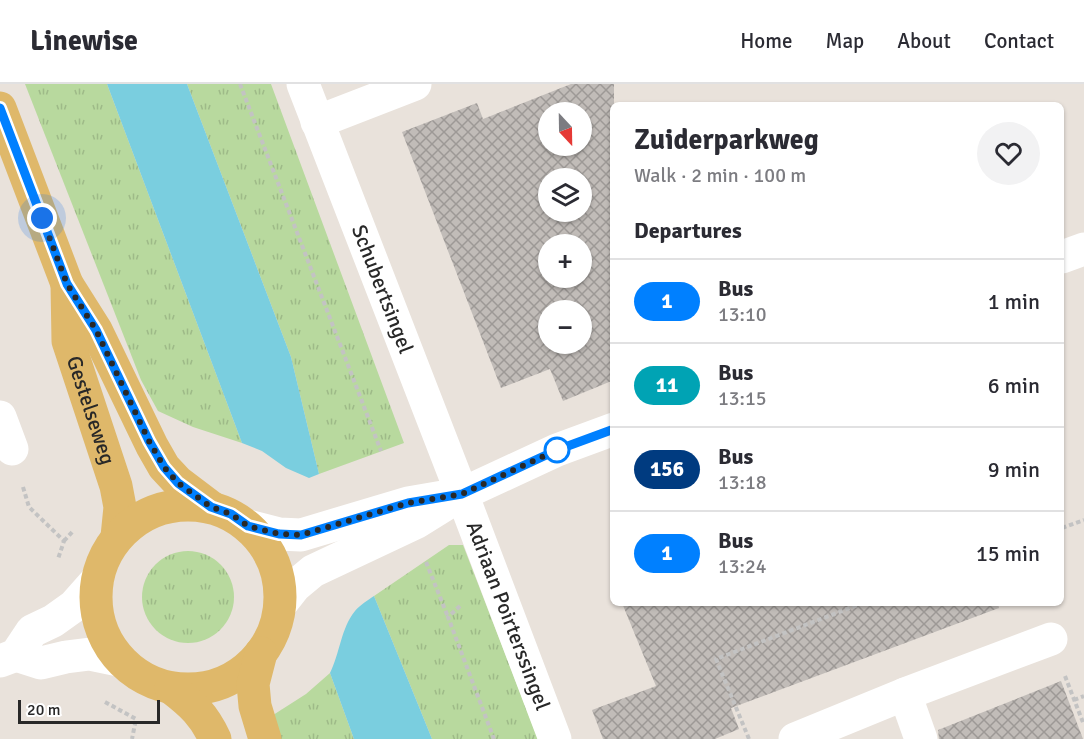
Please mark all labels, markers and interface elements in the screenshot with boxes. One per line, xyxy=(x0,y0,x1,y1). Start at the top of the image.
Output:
text: Linewise xyxy=(30,24,138,58)
text: Home xyxy=(740,28,793,54)
text: Map xyxy=(826,28,864,54)
text: About xyxy=(897,28,951,54)
text: Contact xyxy=(984,28,1054,54)
north arrow xyxy=(538,102,592,156)
map controls xyxy=(538,102,592,354)
button: heart xyxy=(977,122,1040,185)
text: Zuiderparkweg xyxy=(634,123,819,157)
text: Walk · 2 min · 100 m xyxy=(634,163,806,188)
button: layers xyxy=(538,168,592,222)
your location xyxy=(27,203,57,233)
text: Departures xyxy=(634,217,742,244)
street label: Schubertsingel xyxy=(346,221,419,357)
button: + xyxy=(538,234,592,288)
text: Bus xyxy=(718,275,753,302)
text: 1 xyxy=(661,288,673,314)
text: 1 min xyxy=(988,288,1040,315)
button: − xyxy=(538,300,592,354)
text: 13:10 xyxy=(718,302,767,327)
street label: Gestelseweg xyxy=(61,353,121,468)
text: Bus xyxy=(718,359,753,386)
text: 11 xyxy=(656,372,678,398)
text: 6 min xyxy=(988,372,1040,399)
text: 13:15 xyxy=(718,386,767,411)
unlabelled marker xyxy=(544,437,570,463)
text: Bus xyxy=(718,443,753,470)
text: 156 xyxy=(650,456,684,482)
text: 9 min xyxy=(988,456,1040,483)
text: 13:18 xyxy=(718,470,767,495)
street label: Adriaan Poirterssingel xyxy=(461,518,556,714)
text: Bus xyxy=(718,527,753,554)
text: 1 xyxy=(661,540,673,566)
text: 15 min xyxy=(976,540,1040,567)
text: 13:24 xyxy=(718,554,767,579)
scale bar xyxy=(18,697,160,724)
text: 20 m xyxy=(27,700,61,720)

